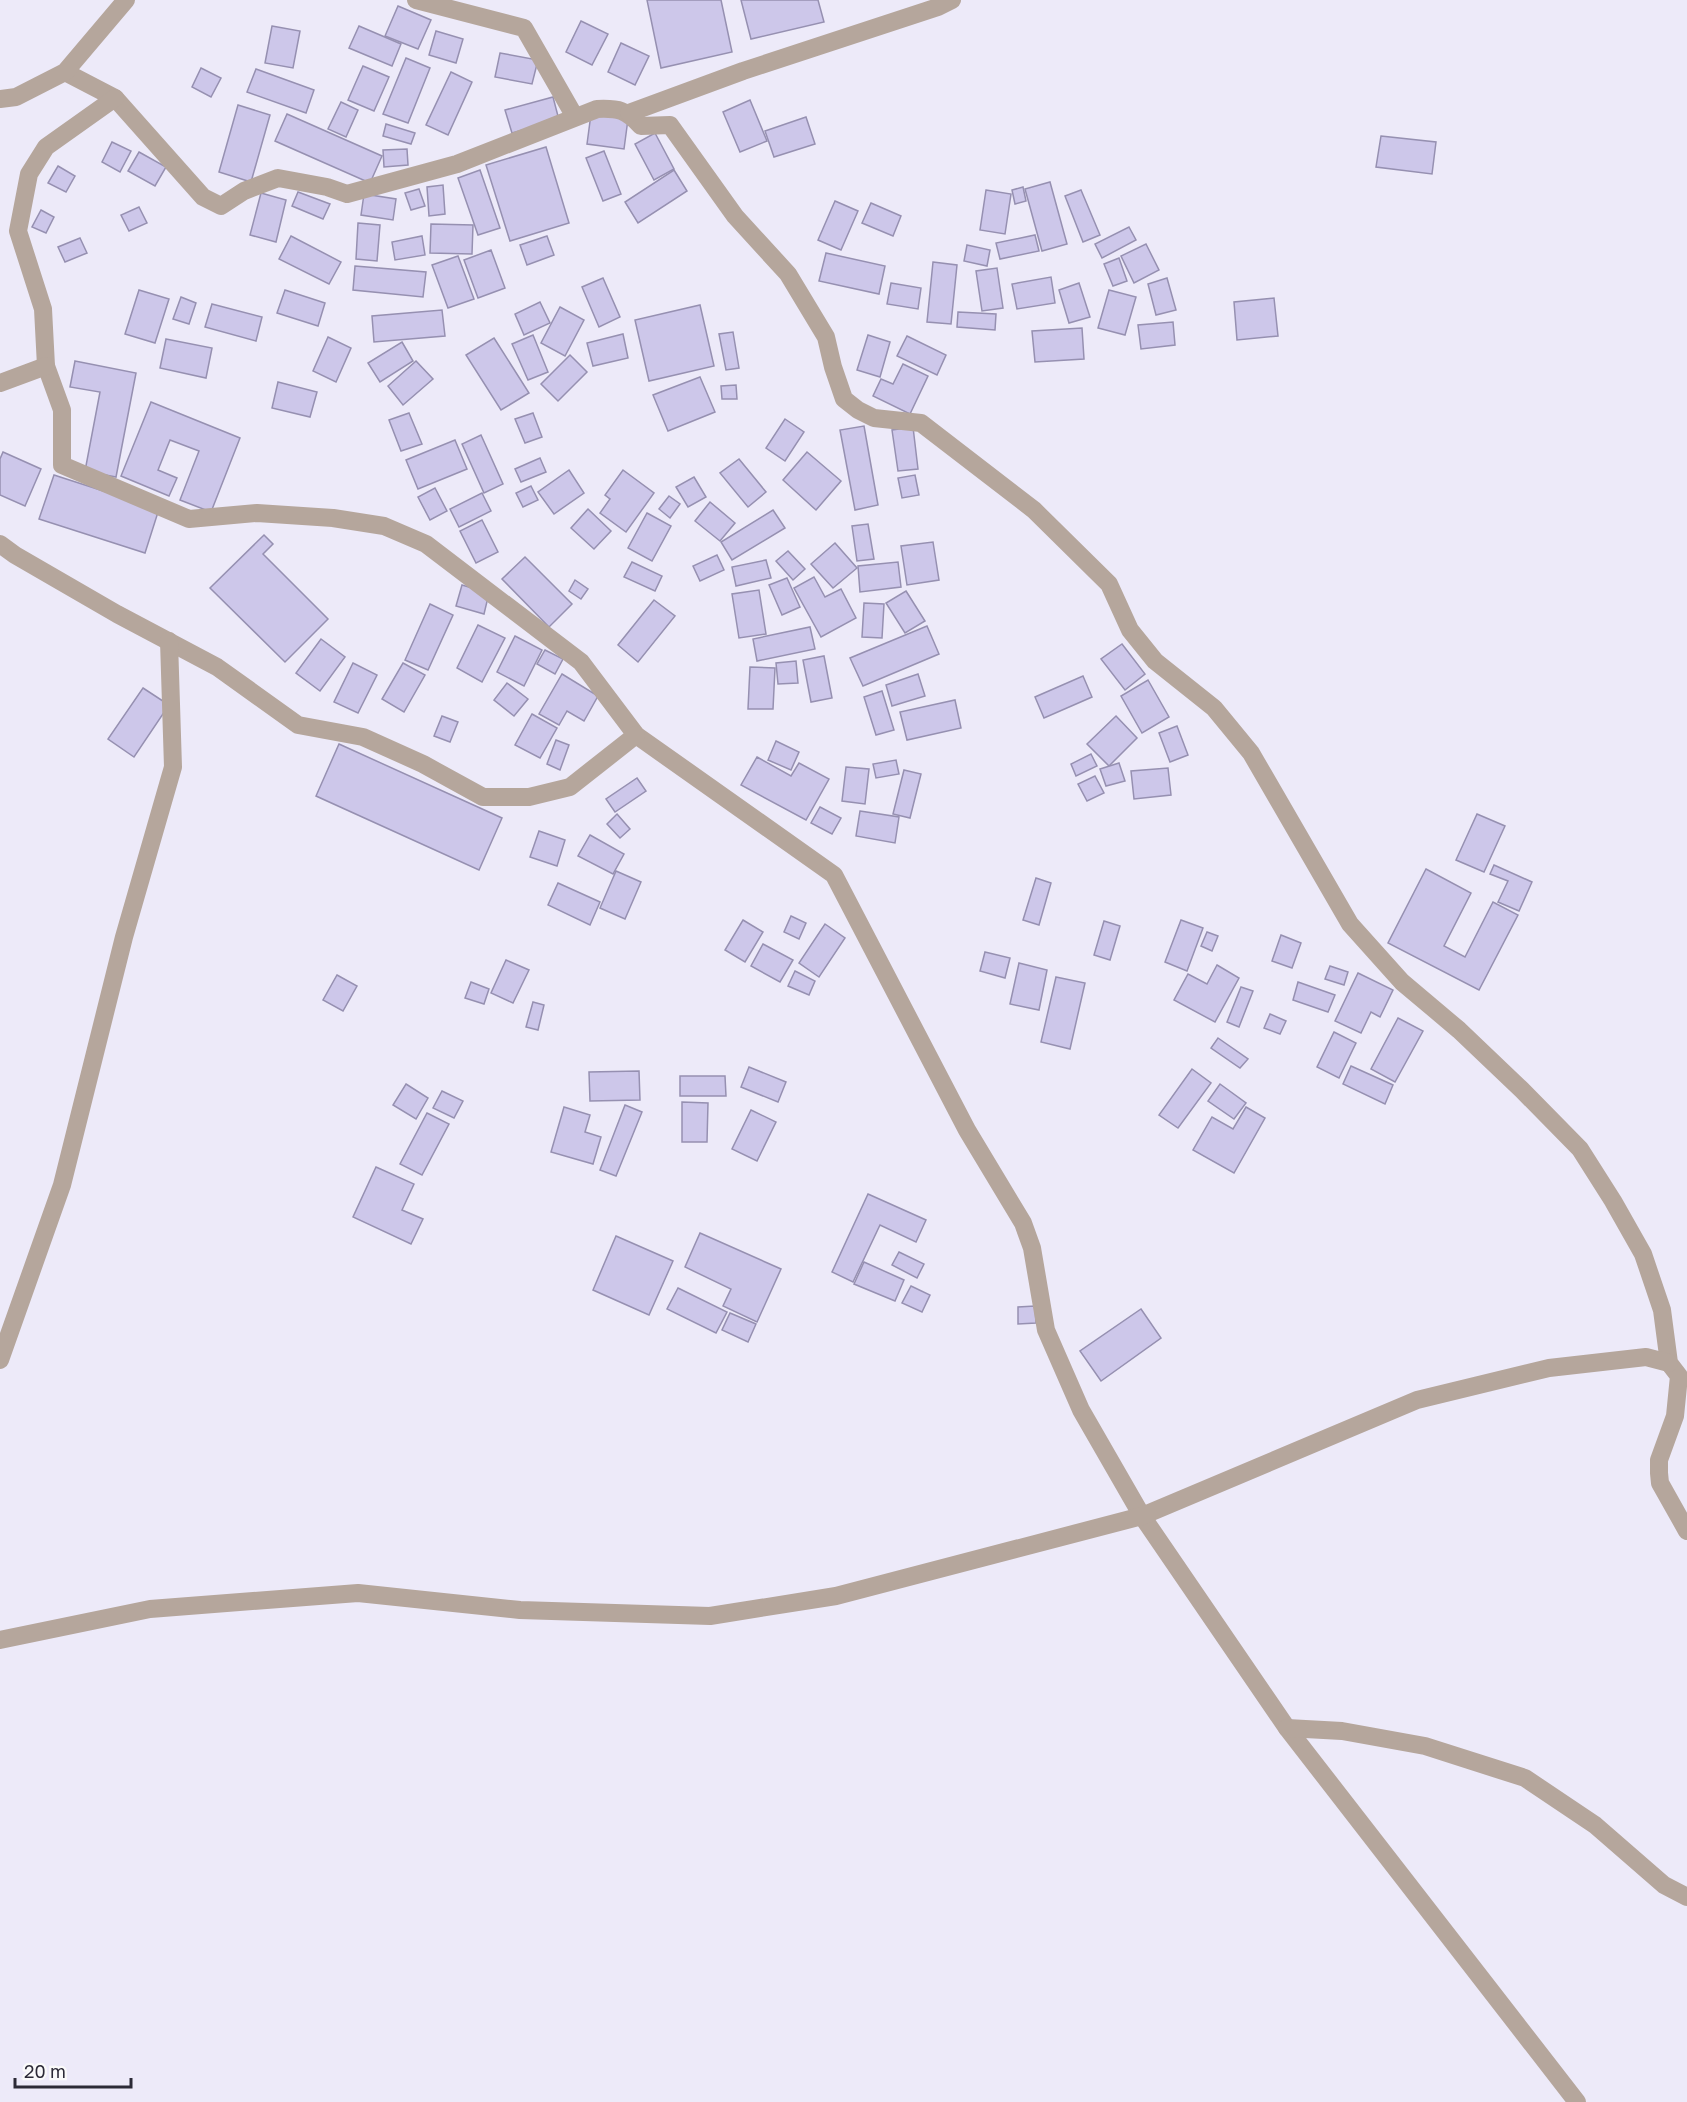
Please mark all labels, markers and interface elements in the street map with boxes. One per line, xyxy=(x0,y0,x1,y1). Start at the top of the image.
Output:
scale bar xyxy=(15,2051,130,2089)
text: 20 m xyxy=(24,2060,66,2082)

